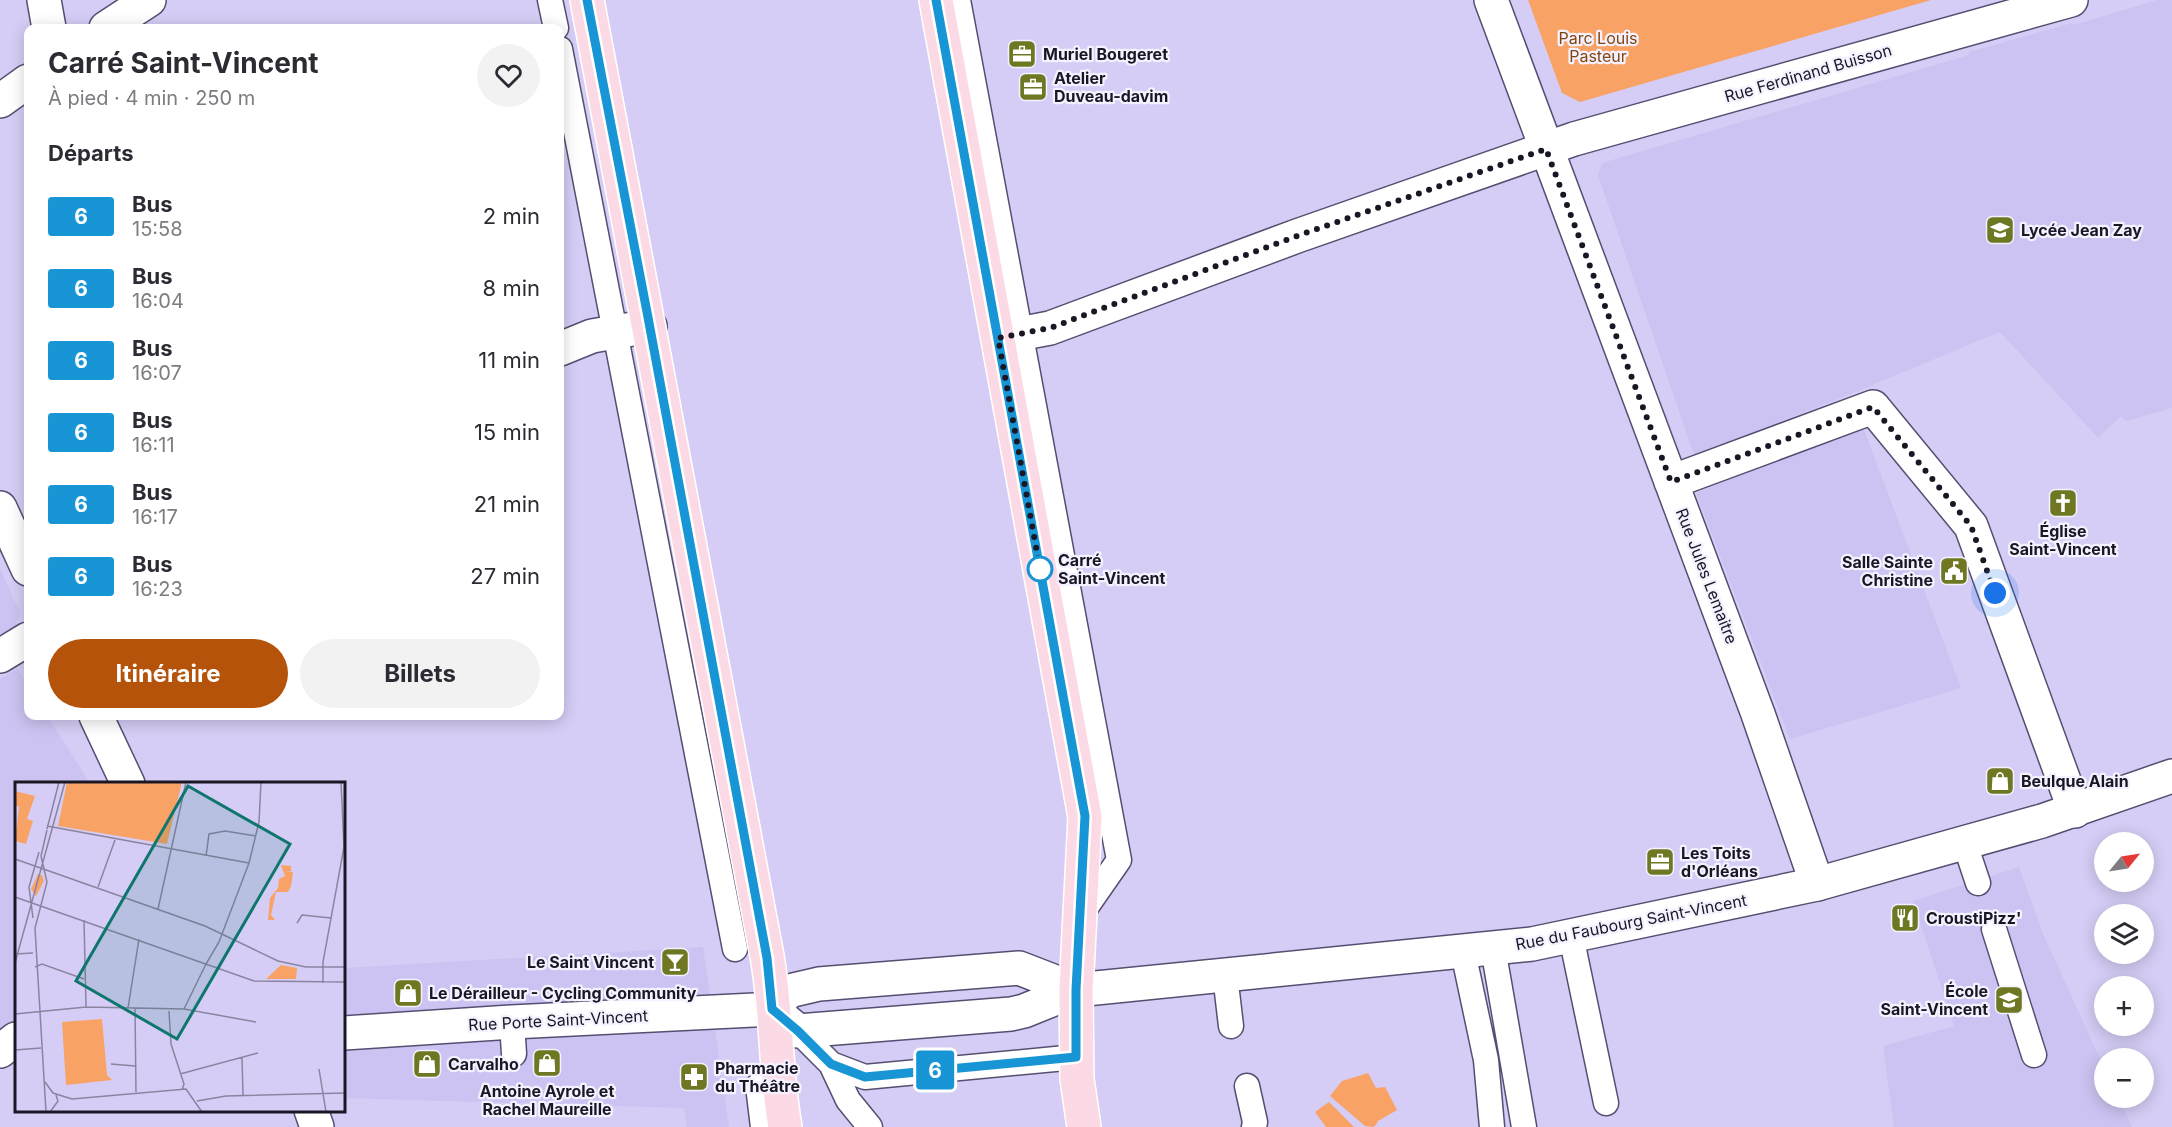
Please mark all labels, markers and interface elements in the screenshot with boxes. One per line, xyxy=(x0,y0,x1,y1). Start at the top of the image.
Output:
park label: Parc Louis Pasteur xyxy=(1558,28,1638,66)
office icon: Muriel Bougeret xyxy=(1006,38,1038,70)
street label: Rue Ferdinand Buisson xyxy=(1722,40,1894,106)
button: heart xyxy=(477,44,540,107)
place label: Muriel Bougeret xyxy=(1043,44,1168,64)
text: Carré Saint-Vincent xyxy=(48,46,319,80)
place label: Atelier Duveau-davim xyxy=(1054,68,1168,106)
office icon: Atelier Duveau-davim xyxy=(1017,71,1049,103)
text: À pied · 4 min · 250 m xyxy=(48,86,255,110)
text: Départs xyxy=(48,140,133,166)
text: Bus xyxy=(132,191,173,217)
text: 2 min xyxy=(483,203,540,229)
text: 6 xyxy=(74,204,88,229)
school or university icon: Lycée Jean Zay xyxy=(1984,214,2016,246)
text: 15:58 xyxy=(132,217,183,241)
place label: Lycée Jean Zay xyxy=(2021,220,2142,240)
text: Bus xyxy=(132,263,173,289)
text: 8 min xyxy=(483,275,540,301)
text: 6 xyxy=(74,276,88,301)
text: 16:04 xyxy=(132,289,184,313)
text: Bus xyxy=(132,335,173,361)
text: 11 min xyxy=(478,347,540,373)
text: 6 xyxy=(74,348,88,373)
text: 16:07 xyxy=(132,361,182,385)
text: Bus xyxy=(132,407,173,433)
text: 15 min xyxy=(474,419,540,445)
text: 6 xyxy=(74,420,88,445)
text: 16:11 xyxy=(132,433,175,457)
text: Bus xyxy=(132,479,173,505)
church icon: Église Saint-Vincent xyxy=(2047,487,2079,519)
text: 21 min xyxy=(474,491,540,517)
text: 6 xyxy=(74,492,88,517)
text: 16:17 xyxy=(132,505,178,529)
street label: Rue Jules Lemaitre xyxy=(1672,505,1742,647)
place label: Église Saint-Vincent xyxy=(2009,521,2117,559)
place label: Carré Saint-Vincent xyxy=(1058,550,1166,588)
text: Bus xyxy=(132,551,173,577)
place label: Salle Sainte Christine xyxy=(1842,552,1933,590)
public building icon: Salle Sainte Christine xyxy=(1938,555,1970,587)
marker: Carré Saint-Vincent xyxy=(1027,556,1053,582)
text: 27 min xyxy=(470,563,540,589)
text: 6 xyxy=(74,564,88,589)
text: 16:23 xyxy=(132,577,183,601)
your location xyxy=(1980,578,2010,608)
button: Itinéraire xyxy=(48,639,288,708)
button: Billets xyxy=(300,639,540,708)
shop icon: Beulque Alain xyxy=(1984,765,2016,797)
place label: Beulque Alain xyxy=(2021,771,2129,791)
inset map xyxy=(15,782,345,1112)
north arrow xyxy=(2094,832,2154,892)
map controls xyxy=(2094,832,2154,1108)
place label: Les Toits d'Orléans xyxy=(1681,843,1758,881)
office icon: Les Toits d'Orléans xyxy=(1644,846,1676,878)
street label: Rue du Faubourg Saint-Vincent xyxy=(1514,890,1748,954)
restaurant icon: CroustiPizz' xyxy=(1889,902,1921,934)
button: layers xyxy=(2094,904,2154,964)
place label: CroustiPizz' xyxy=(1926,908,2021,928)
bar icon: Le Saint Vincent xyxy=(659,946,691,978)
place label: Le Saint Vincent xyxy=(527,952,654,972)
button: + xyxy=(2094,976,2154,1036)
shop icon: Le Dérailleur - Cycling Community xyxy=(392,977,424,1009)
place label: École Saint-Vincent xyxy=(1881,981,1988,1019)
place label: Le Dérailleur - Cycling Community xyxy=(429,983,697,1003)
school or university icon: École Saint-Vincent xyxy=(1993,984,2025,1016)
street label: Rue Porte Saint-Vincent xyxy=(468,1005,648,1035)
shop icon: Antoine Ayrole et Rachel Maureille xyxy=(531,1047,563,1079)
shop icon: Carvalho xyxy=(411,1048,443,1080)
button: − xyxy=(2094,1048,2154,1108)
line badge: 6 xyxy=(916,1050,954,1090)
place label: Carvalho xyxy=(448,1054,519,1074)
place label: Pharmacie du Théâtre xyxy=(715,1058,800,1096)
text: 6 xyxy=(928,1058,942,1083)
pharmacy icon: Pharmacie du Théâtre xyxy=(678,1061,710,1093)
place label: Antoine Ayrole et Rachel Maureille xyxy=(480,1081,614,1119)

